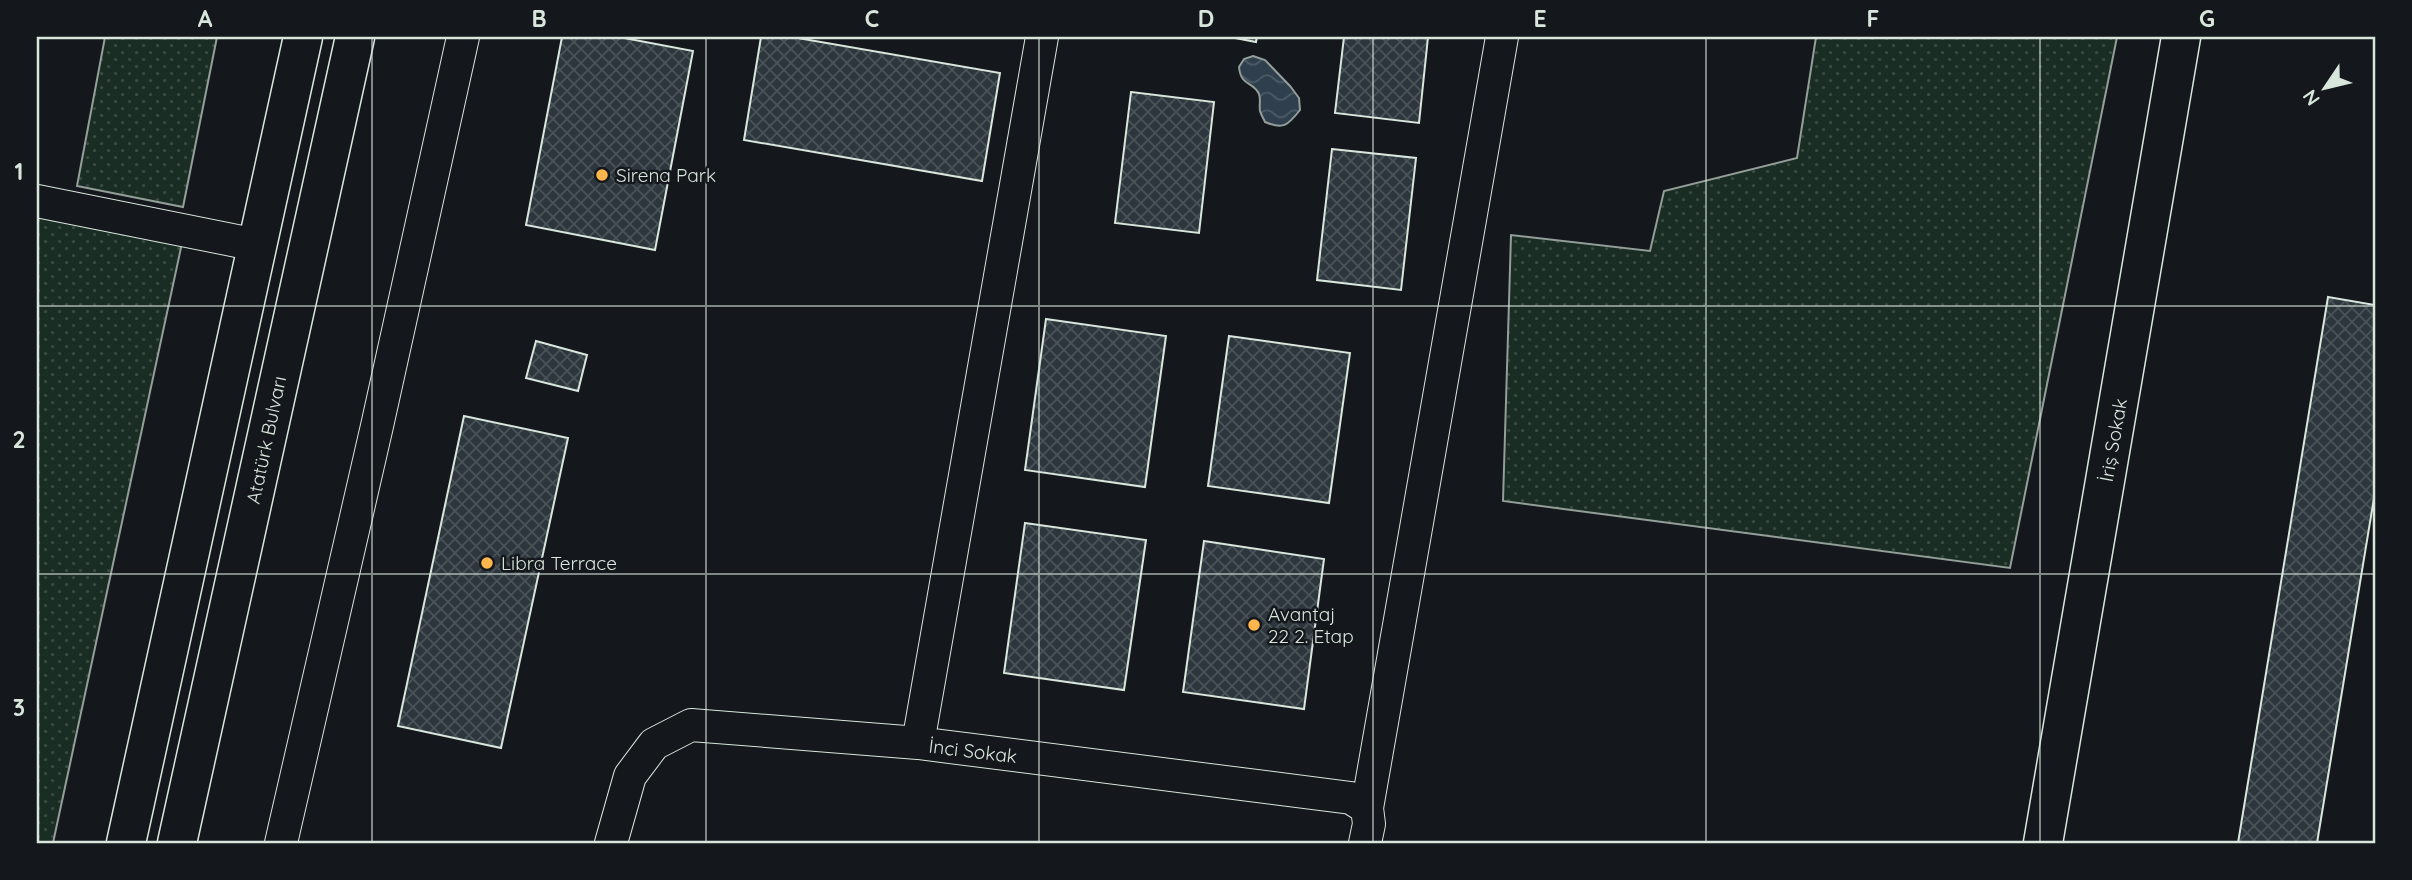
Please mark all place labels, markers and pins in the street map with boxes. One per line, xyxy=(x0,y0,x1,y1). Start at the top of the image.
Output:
place label: Sirena Park xyxy=(616,163,716,187)
marker: Sirena Park xyxy=(594,167,610,183)
place label: Libra Terrace xyxy=(501,551,617,575)
marker: Libra Terrace xyxy=(479,555,495,571)
place label: Avantaj 22 2. Etap xyxy=(1268,602,1354,648)
marker: Avantaj 22 2. Etap xyxy=(1246,617,1262,633)

